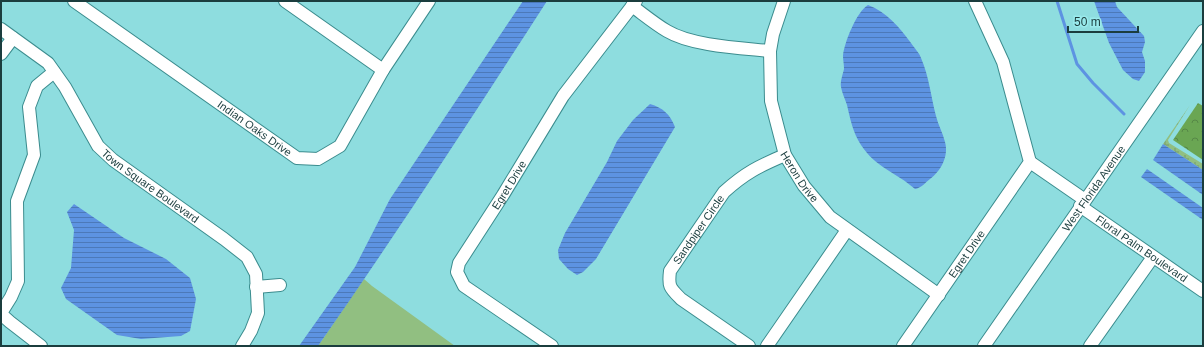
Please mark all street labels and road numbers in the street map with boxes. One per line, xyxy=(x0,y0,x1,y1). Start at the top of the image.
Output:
street label: Indian Oaks Drive xyxy=(215,98,294,158)
street label: West Florida Avenue xyxy=(1060,143,1127,233)
street label: Town Square Boulevard xyxy=(99,147,201,225)
street label: Heron Drive xyxy=(778,149,821,205)
street label: Egret Drive xyxy=(489,158,528,212)
street label: Sandpiper Circle xyxy=(670,192,726,266)
street label: Floral Palm Boulevard xyxy=(1094,213,1190,284)
street label: Egret Drive xyxy=(946,228,987,280)

